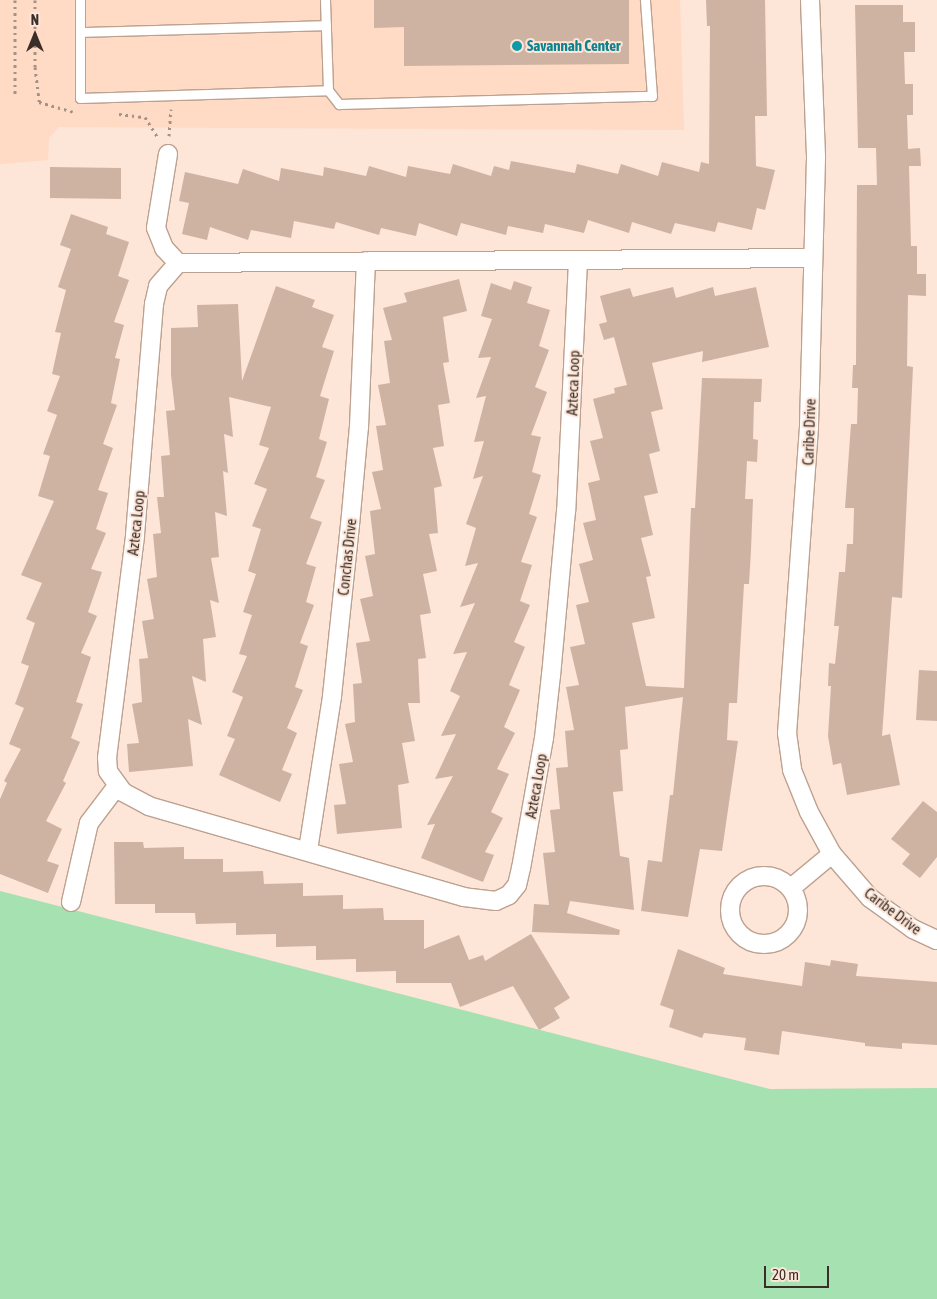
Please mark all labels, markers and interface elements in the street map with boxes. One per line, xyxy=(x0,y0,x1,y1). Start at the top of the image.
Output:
north arrow xyxy=(10,10,60,60)
text: N xyxy=(31,12,39,28)
place label: Savannah Center xyxy=(527,37,620,55)
marker: Savannah Center xyxy=(511,40,523,52)
street label: Azteca Loop xyxy=(563,350,583,416)
street label: Caribe Drive xyxy=(799,398,819,466)
street label: Azteca Loop xyxy=(124,490,148,556)
street label: Conchas Drive xyxy=(334,518,360,596)
street label: Azteca Loop xyxy=(521,752,551,820)
street label: Caribe Drive xyxy=(861,884,925,938)
scale bar xyxy=(767,1256,832,1288)
text: 20 m xyxy=(772,1266,799,1283)

